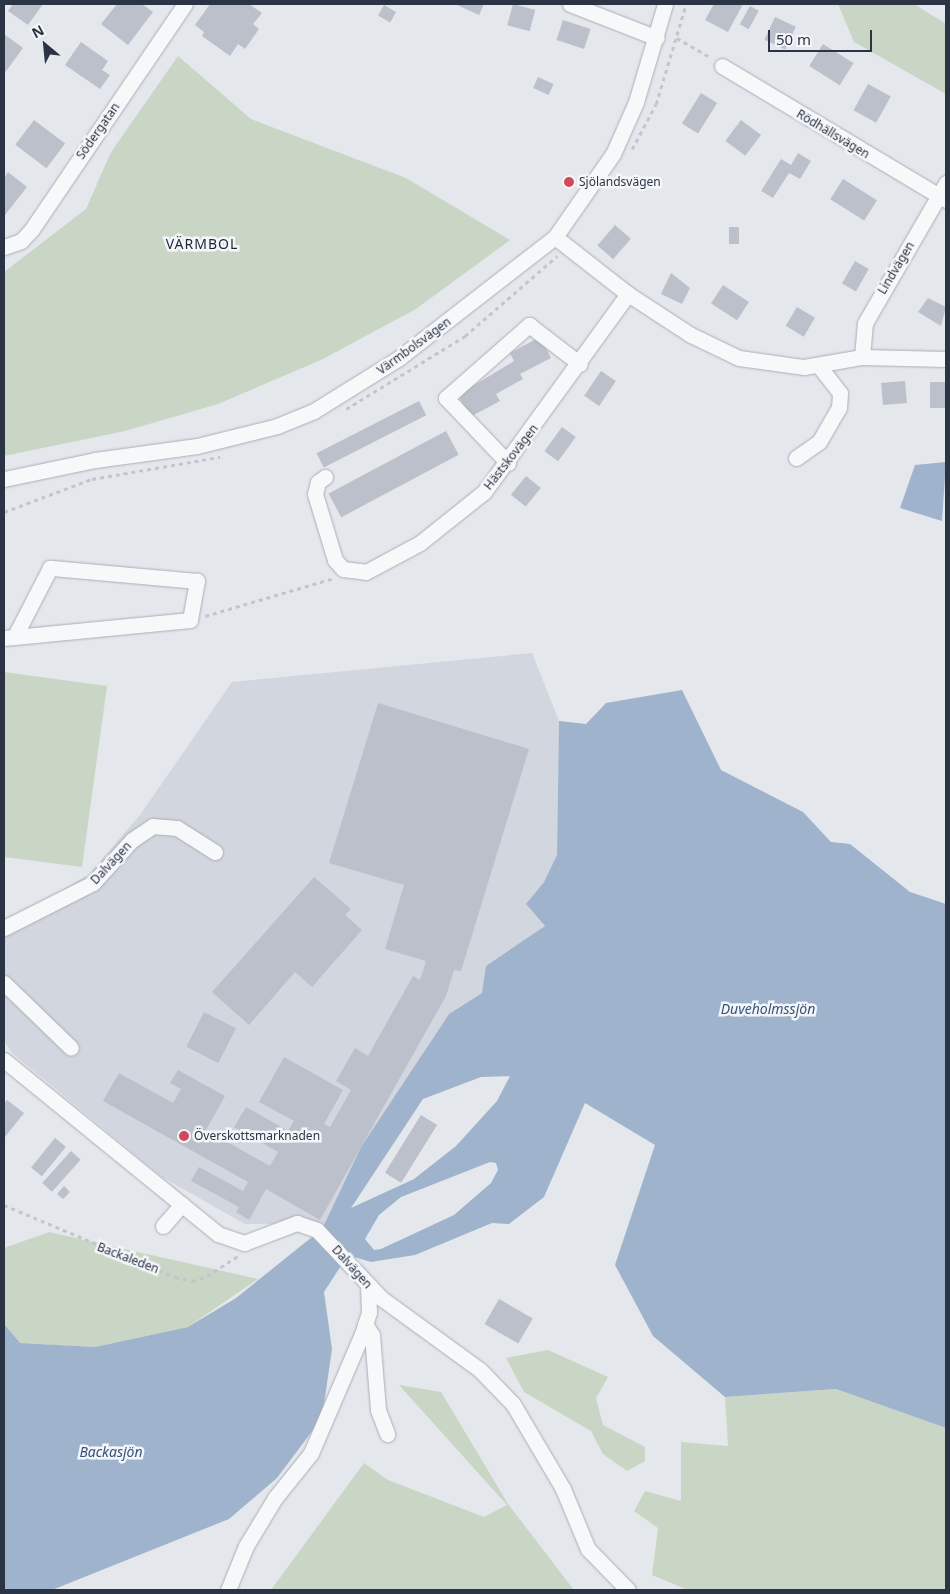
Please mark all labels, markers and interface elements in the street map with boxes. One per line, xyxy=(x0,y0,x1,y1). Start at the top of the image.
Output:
north arrow xyxy=(20,20,70,70)
text: N xyxy=(28,20,47,42)
scale bar xyxy=(770,20,874,52)
text: 50 m xyxy=(776,29,811,49)
street label: Södergatan xyxy=(73,100,123,162)
street label: Rödhällsvägen xyxy=(794,107,872,161)
place label: Sjölandsvägen xyxy=(579,175,661,189)
marker: Sjölandsvägen xyxy=(563,176,575,188)
district label: VÄRMBOL xyxy=(165,236,239,252)
street label: Lindvägen xyxy=(875,239,917,297)
street label: Värmbolsvägen xyxy=(374,314,454,378)
street label: Hästskovägen xyxy=(481,421,541,493)
street label: Dalvägen xyxy=(88,839,134,887)
water label: Duveholmssjön xyxy=(721,1001,815,1017)
place label: Överskottsmarknaden xyxy=(194,1129,320,1143)
marker: Överskottsmarknaden xyxy=(178,1130,190,1142)
street label: Backaleden xyxy=(95,1240,161,1276)
street label: Dalvägen xyxy=(329,1242,375,1292)
water label: Backasjön xyxy=(79,1444,143,1460)

